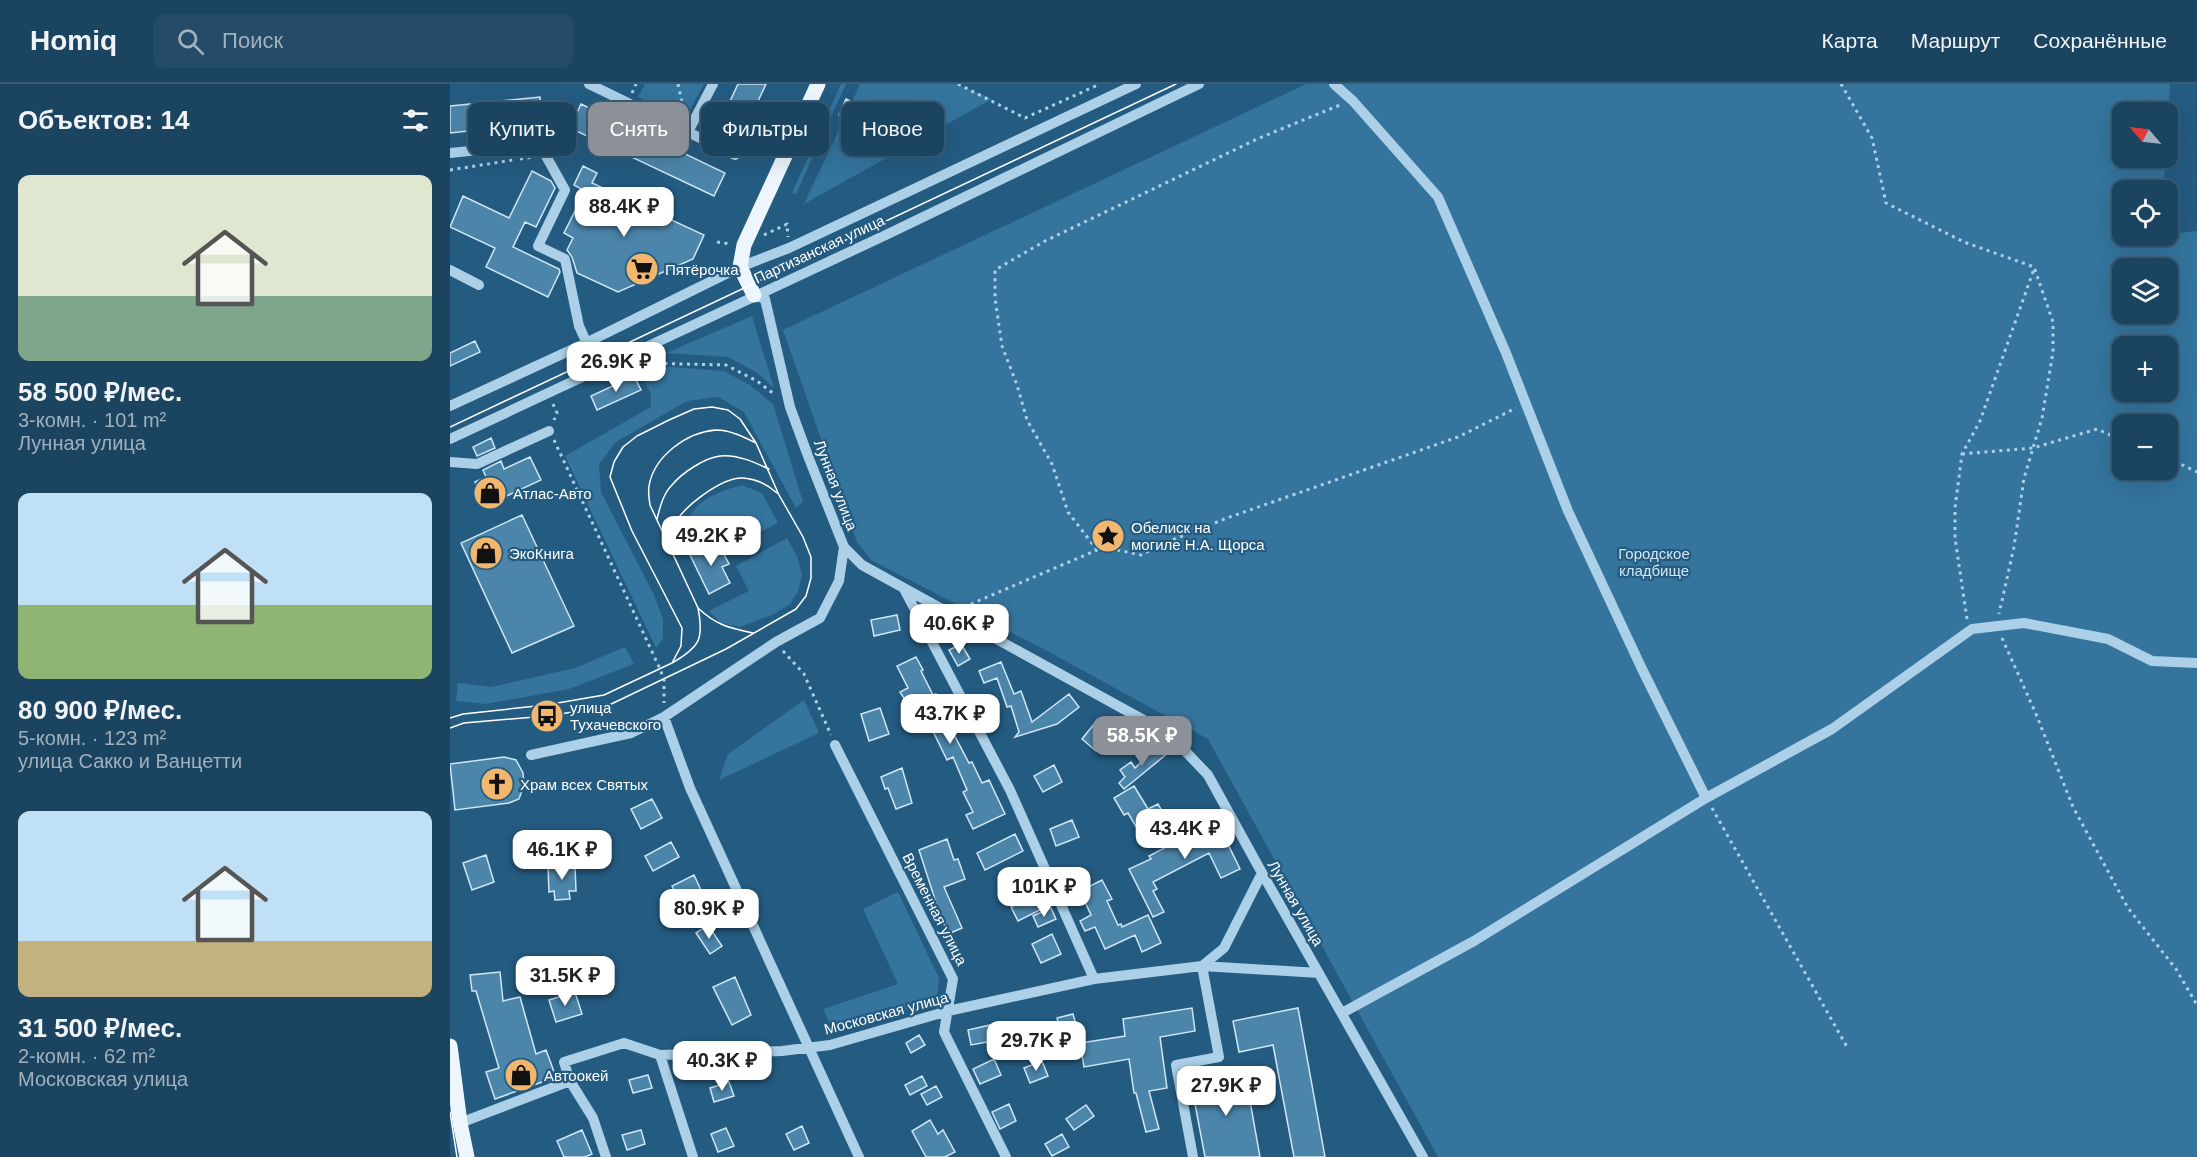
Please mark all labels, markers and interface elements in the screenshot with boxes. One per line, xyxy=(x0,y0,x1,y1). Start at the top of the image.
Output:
search box xyxy=(153,14,573,68)
text: Homiq xyxy=(30,25,117,56)
icon: search xyxy=(174,25,207,58)
text: Поиск xyxy=(222,28,283,53)
text: Карта xyxy=(1822,29,1878,52)
text: Маршрут xyxy=(1911,29,2000,52)
text: Сохранённые xyxy=(2033,29,2167,52)
chip: Купить xyxy=(468,102,576,156)
chip: Снять xyxy=(588,102,689,156)
chip: Фильтры xyxy=(701,102,829,156)
chip: Новое xyxy=(841,102,944,156)
north arrow xyxy=(2112,102,2178,168)
map controls xyxy=(2112,102,2178,480)
icon: filters xyxy=(399,104,432,137)
text: Объектов: 14 xyxy=(18,105,189,135)
button: locate xyxy=(2112,180,2178,246)
pin: 88.4K ₽ xyxy=(569,187,679,238)
text: 88.4K ₽ xyxy=(589,195,659,217)
street label: Партизанская улица xyxy=(751,211,888,287)
icon: home xyxy=(171,214,279,322)
supermarket icon: Пятёрочка xyxy=(624,251,660,287)
button: layers xyxy=(2112,258,2178,324)
place label: Пятёрочка xyxy=(665,261,739,278)
button: + xyxy=(2112,336,2178,402)
pin: 26.9K ₽ xyxy=(561,342,671,393)
text: 26.9K ₽ xyxy=(581,350,651,372)
text: 58 500 ₽/мес. xyxy=(18,377,182,407)
text: 3-комн. · 101 m² xyxy=(18,409,166,431)
button: − xyxy=(2112,414,2178,480)
text: Лунная улица xyxy=(18,432,146,454)
street label: Лунная улица xyxy=(811,437,861,533)
shop icon: Атлас-Авто xyxy=(472,475,508,511)
place label: Атлас-Авто xyxy=(513,485,592,502)
pin: 49.2K ₽ xyxy=(656,516,766,567)
place icon: Обелиск на могиле Н.А. Щорса xyxy=(1090,518,1126,554)
place label: Обелиск на могиле Н.А. Щорса xyxy=(1131,519,1265,553)
text: 49.2K ₽ xyxy=(676,524,746,546)
icon: home xyxy=(171,532,279,640)
shop icon: ЭкоКнига xyxy=(468,535,504,571)
place label: ЭкоКнига xyxy=(509,545,574,562)
park label: Городское кладбище xyxy=(1618,545,1690,579)
pin: 40.6K ₽ xyxy=(904,604,1014,655)
text: 40.6K ₽ xyxy=(924,612,994,634)
pin: 43.7K ₽ xyxy=(895,694,1005,745)
text: 80 900 ₽/мес. xyxy=(18,695,182,725)
bus stop icon: улица Тухачевского xyxy=(529,698,565,734)
place label: улица Тухачевского xyxy=(570,699,661,733)
text: 43.7K ₽ xyxy=(915,702,985,724)
pin: 58.5K ₽ xyxy=(1087,716,1197,767)
text: 58.5K ₽ xyxy=(1107,724,1177,746)
text: 5-комн. · 123 m² xyxy=(18,727,166,749)
text: улица Сакко и Ванцетти xyxy=(18,750,242,772)
church icon: Храм всех Святых xyxy=(479,766,515,802)
place label: Храм всех Святых xyxy=(520,776,649,793)
pin: 43.4K ₽ xyxy=(1130,809,1240,860)
text: 43.4K ₽ xyxy=(1150,817,1220,839)
pin: 46.1K ₽ xyxy=(507,830,617,881)
text: 46.1K ₽ xyxy=(527,838,597,860)
icon: home xyxy=(171,850,279,958)
street label: Временная улица xyxy=(899,850,971,969)
street label: Лунная улица xyxy=(1265,857,1328,949)
pin: 101K ₽ xyxy=(995,867,1093,918)
text: 101K ₽ xyxy=(1011,875,1077,897)
pin: 80.9K ₽ xyxy=(654,889,764,940)
text: 80.9K ₽ xyxy=(674,897,744,919)
pin: 31.5K ₽ xyxy=(510,956,620,1007)
text: 31.5K ₽ xyxy=(530,964,600,986)
street label: Московская улица xyxy=(822,988,950,1038)
text: 31 500 ₽/мес. xyxy=(18,1013,182,1043)
pin: 29.7K ₽ xyxy=(981,1021,1091,1072)
text: 29.7K ₽ xyxy=(1001,1029,1071,1051)
pin: 40.3K ₽ xyxy=(667,1041,777,1092)
text: 2-комн. · 62 m² xyxy=(18,1045,155,1067)
text: 40.3K ₽ xyxy=(687,1049,757,1071)
shop icon: Автоокей xyxy=(503,1057,539,1093)
pin: 27.9K ₽ xyxy=(1171,1066,1281,1117)
place label: Автоокей xyxy=(544,1067,608,1084)
text: Московская улица xyxy=(18,1068,188,1090)
text: 27.9K ₽ xyxy=(1191,1074,1261,1096)

